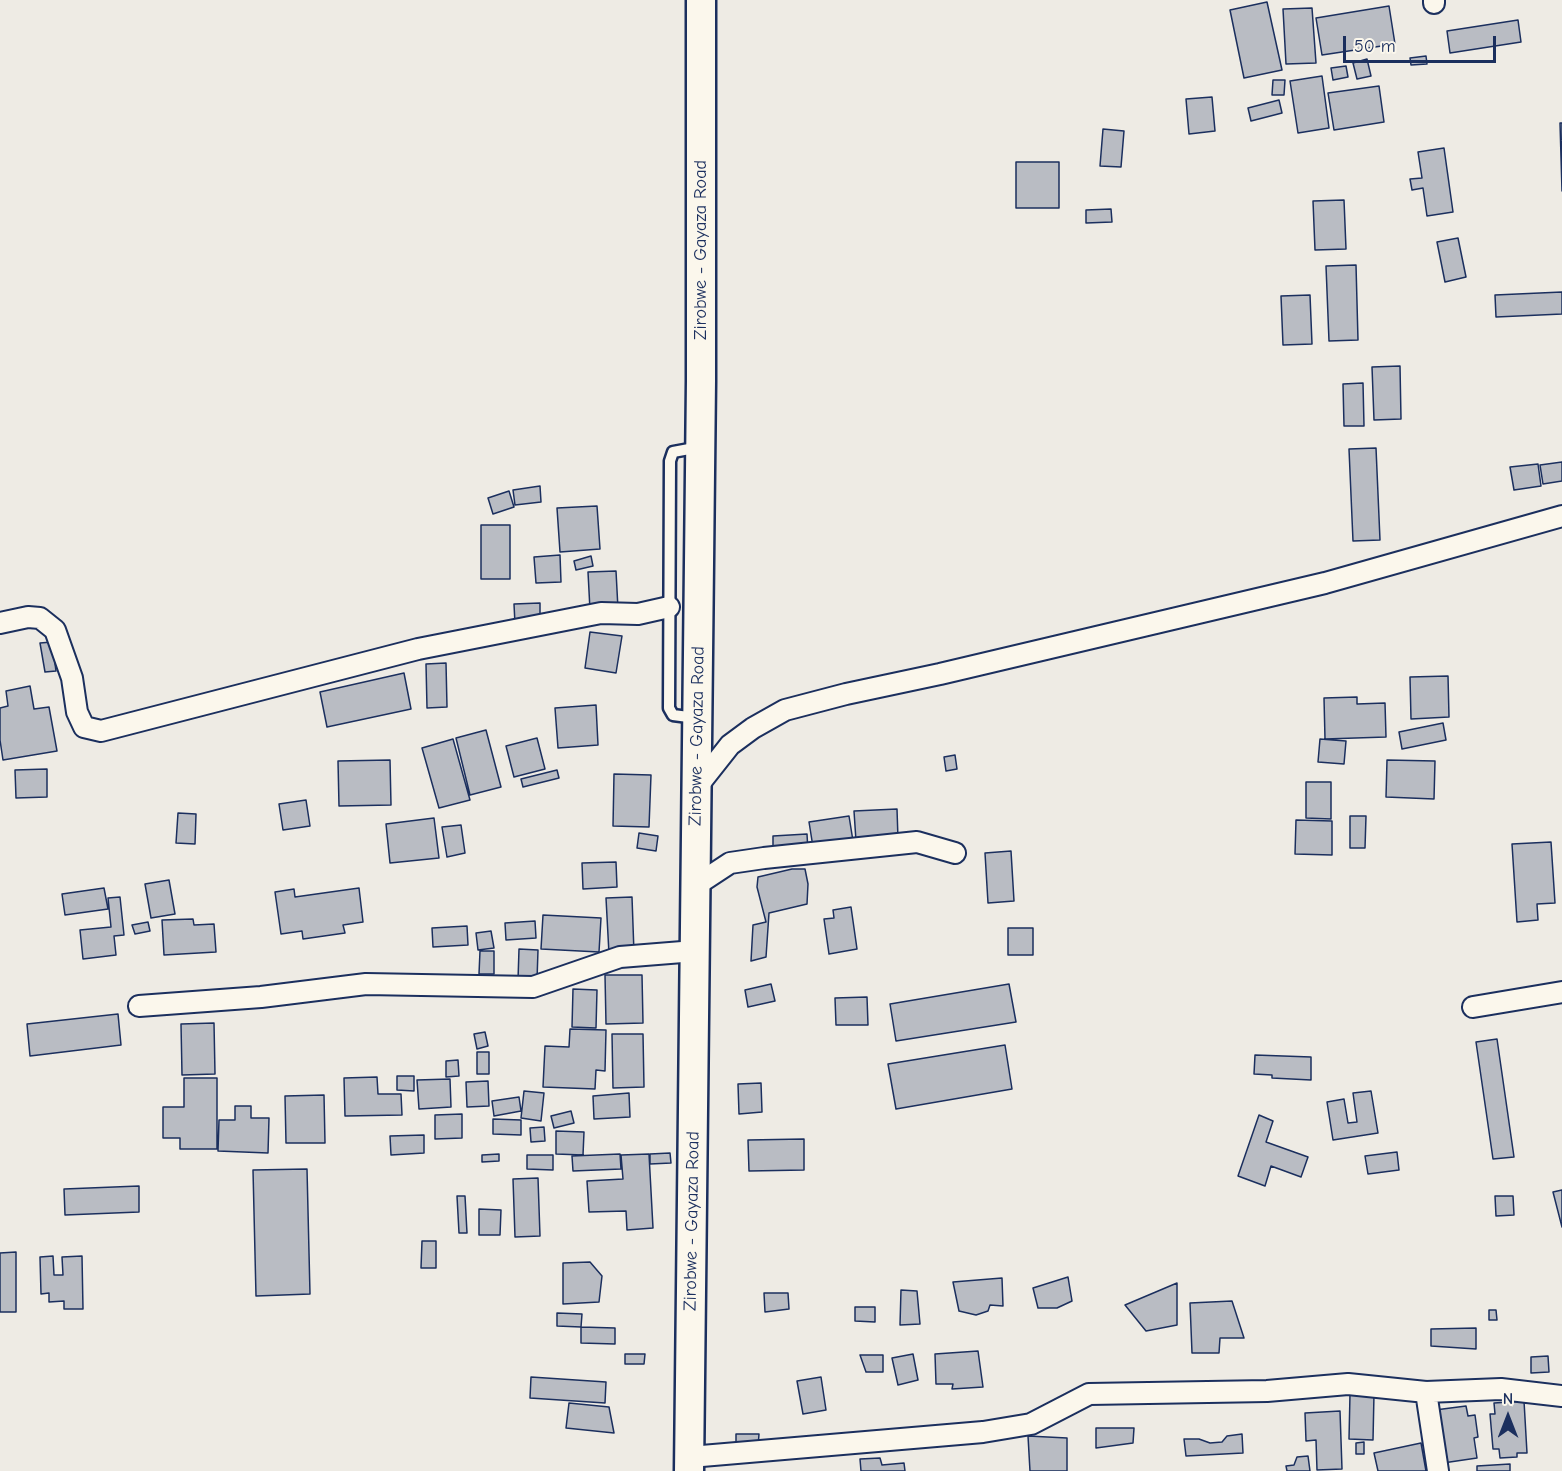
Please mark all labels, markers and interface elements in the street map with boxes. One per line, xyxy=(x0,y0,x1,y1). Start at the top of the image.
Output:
scale bar xyxy=(1346,24,1499,62)
text: 50 m xyxy=(1354,36,1396,57)
street label: Zirobwe - Gayaza Road xyxy=(690,160,712,340)
street label: Zirobwe - Gayaza Road xyxy=(685,646,709,826)
street label: Zirobwe - Gayaza Road xyxy=(680,1131,704,1311)
north arrow xyxy=(1478,1387,1538,1447)
text: N xyxy=(1503,1390,1513,1408)

